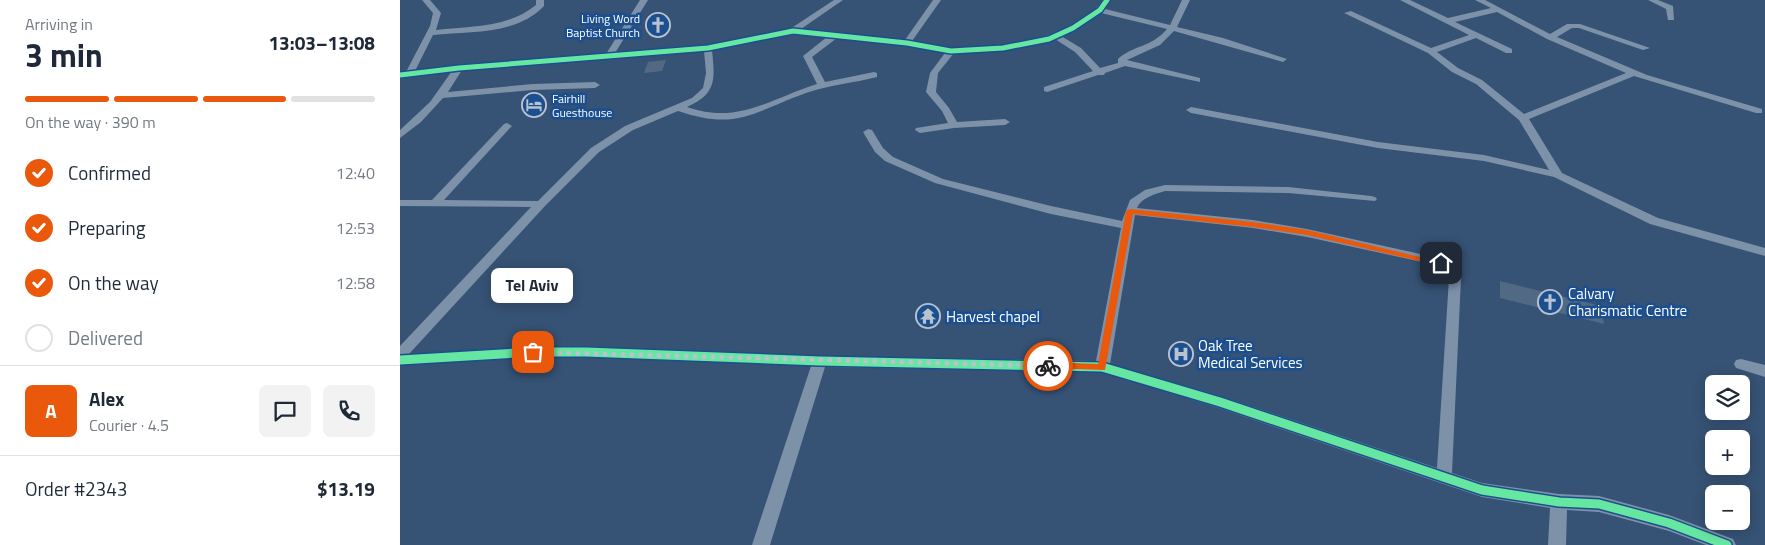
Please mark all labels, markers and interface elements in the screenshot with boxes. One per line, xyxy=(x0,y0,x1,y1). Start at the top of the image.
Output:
place label: Living Word Baptist Church xyxy=(566,9,640,42)
text: Arriving in xyxy=(25,12,93,36)
church icon: Living Word Baptist Church xyxy=(645,12,671,38)
text: 13:03–13:08 xyxy=(268,28,375,57)
text: 3 min xyxy=(25,31,103,79)
place label: Fairhill Guesthouse xyxy=(552,89,612,122)
hotel icon: Fairhill Guesthouse xyxy=(521,92,547,118)
text: On the way · 390 m xyxy=(25,110,156,134)
text: Confirmed xyxy=(68,158,151,187)
icon: check xyxy=(25,159,53,187)
text: 12:40 xyxy=(336,161,375,185)
text: Preparing xyxy=(68,213,145,242)
icon: check xyxy=(25,214,53,242)
text: 12:53 xyxy=(336,216,375,240)
pin xyxy=(1420,242,1462,284)
icon: home xyxy=(1427,249,1455,277)
callout: Tel Aviv xyxy=(492,267,574,302)
text: On the way xyxy=(68,268,159,297)
icon: check xyxy=(25,269,53,297)
text: 12:58 xyxy=(336,271,375,295)
text: Tel Aviv xyxy=(506,273,558,297)
place label: Calvary Charismatic Centre xyxy=(1568,282,1687,322)
church icon: Calvary Charismatic Centre xyxy=(1537,289,1563,315)
temple icon: Harvest chapel xyxy=(915,303,941,329)
place label: Harvest chapel xyxy=(946,305,1040,328)
text: Delivered xyxy=(68,323,143,352)
pin xyxy=(512,331,554,373)
place label: Oak Tree Medical Services xyxy=(1198,334,1303,374)
icon: bag xyxy=(519,338,547,366)
courier xyxy=(1023,341,1073,391)
hospital icon: Oak Tree Medical Services xyxy=(1168,341,1194,367)
icon: bike xyxy=(1034,352,1062,380)
map controls xyxy=(1705,375,1750,530)
button: layers xyxy=(1705,375,1750,420)
text: Alex xyxy=(89,384,124,413)
button: chat xyxy=(259,385,311,437)
button: phone xyxy=(323,385,375,437)
text: A xyxy=(45,396,57,425)
text: Courier · 4.5 xyxy=(89,413,169,437)
button: + xyxy=(1705,430,1750,475)
text: Order #2343 xyxy=(25,474,127,503)
text: $13.19 xyxy=(317,474,375,503)
button: − xyxy=(1705,485,1750,530)

